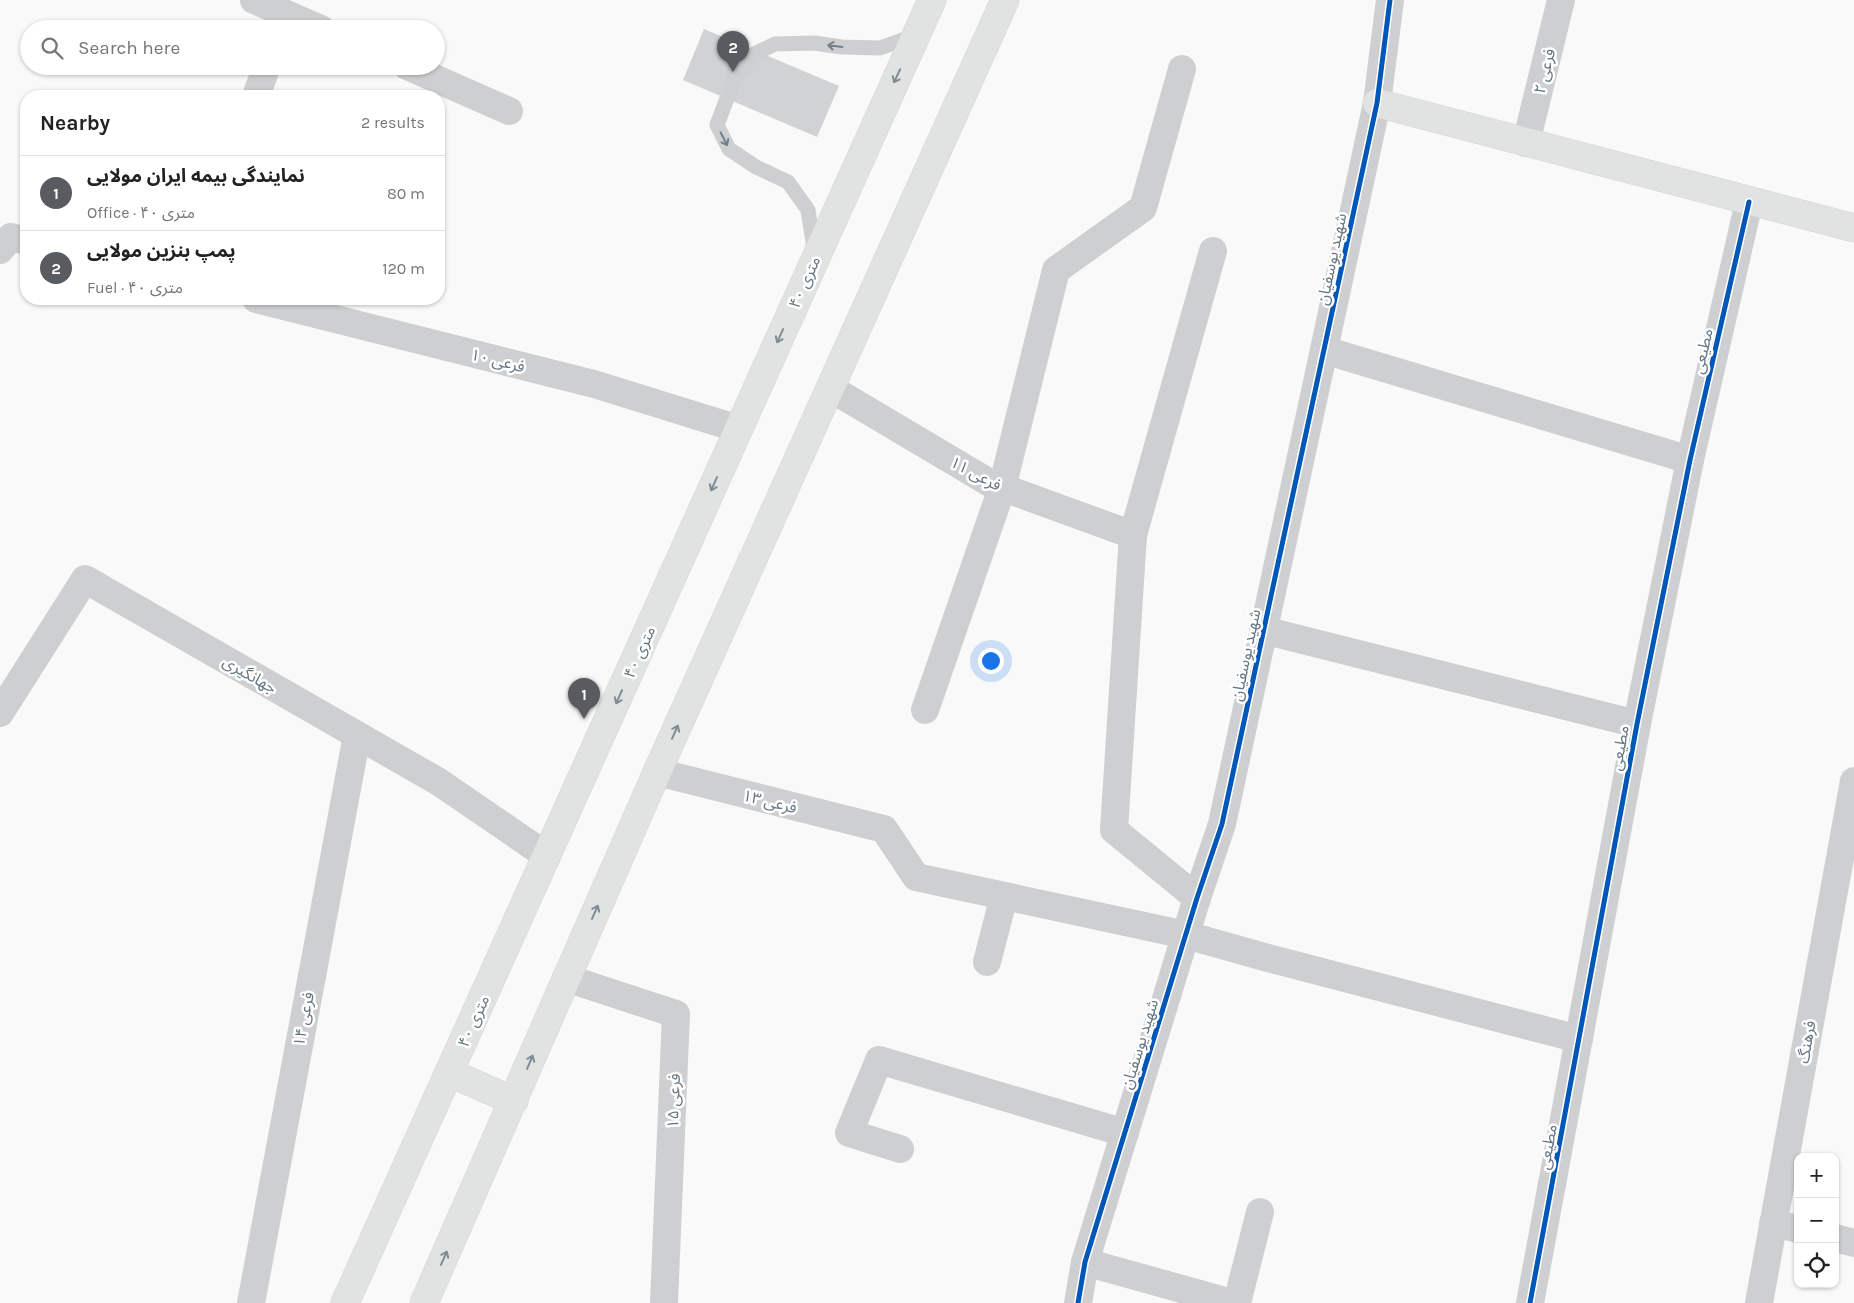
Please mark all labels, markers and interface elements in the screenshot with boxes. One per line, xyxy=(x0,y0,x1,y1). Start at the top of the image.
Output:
search box xyxy=(20,20,445,75)
pin: 2 xyxy=(717,31,749,72)
icon: search xyxy=(38,34,66,62)
text: Search here xyxy=(78,37,180,59)
one-way arrow xyxy=(827,41,843,51)
street label: فرعی ۲ xyxy=(1530,47,1559,96)
one-way arrow xyxy=(892,68,901,83)
text: Nearby xyxy=(40,111,110,135)
text: 2 results xyxy=(361,113,425,132)
one-way arrow xyxy=(720,131,729,146)
text: نمایندگی بیمه ایران مولایی xyxy=(87,165,305,187)
text: 1 xyxy=(53,184,59,203)
text: 80 m xyxy=(387,184,425,203)
text: Office · ۴۰ متری xyxy=(87,203,195,222)
street label: شهید یوسفیان xyxy=(1312,211,1350,307)
text: پمپ بنزین مولایی xyxy=(87,240,235,262)
street label: ۴۰ متری xyxy=(785,253,824,311)
text: 2 xyxy=(51,259,61,278)
text: 120 m xyxy=(382,259,425,278)
text: Fuel · ۴۰ متری xyxy=(87,278,183,297)
street label: مطیعی xyxy=(1688,327,1717,376)
one-way arrow xyxy=(774,328,784,343)
street label: فرعی ۱۰ xyxy=(469,345,527,376)
street label: فرعی ۱۱ xyxy=(947,452,1005,495)
one-way arrow xyxy=(708,476,718,491)
street label: شهید یوسفیان xyxy=(1226,607,1264,703)
street label: ۴۰ متری xyxy=(620,623,659,681)
your location xyxy=(978,648,1004,674)
street label: جهانگیری xyxy=(219,651,280,697)
pin: 1 xyxy=(568,678,600,719)
one-way arrow xyxy=(613,689,623,704)
street label: مطیعی xyxy=(1606,724,1633,772)
one-way arrow xyxy=(671,725,680,740)
street label: فرعی ۱۳ xyxy=(741,786,799,817)
one-way arrow xyxy=(591,905,600,920)
street label: فرعی ۱۴ xyxy=(289,990,318,1048)
street label: ۴۰ متری xyxy=(454,992,493,1050)
street label: شهید یوسفیان xyxy=(1117,997,1162,1092)
street label: فرهنگ xyxy=(1793,1019,1820,1065)
one-way arrow xyxy=(526,1055,536,1070)
street label: فرعی ۱۵ xyxy=(663,1073,684,1129)
street label: مطیعی xyxy=(1534,1123,1561,1171)
map controls xyxy=(1794,1153,1839,1288)
button: + xyxy=(1794,1153,1839,1198)
button: − xyxy=(1794,1198,1839,1243)
button: locate xyxy=(1794,1243,1839,1288)
one-way arrow xyxy=(440,1251,449,1266)

